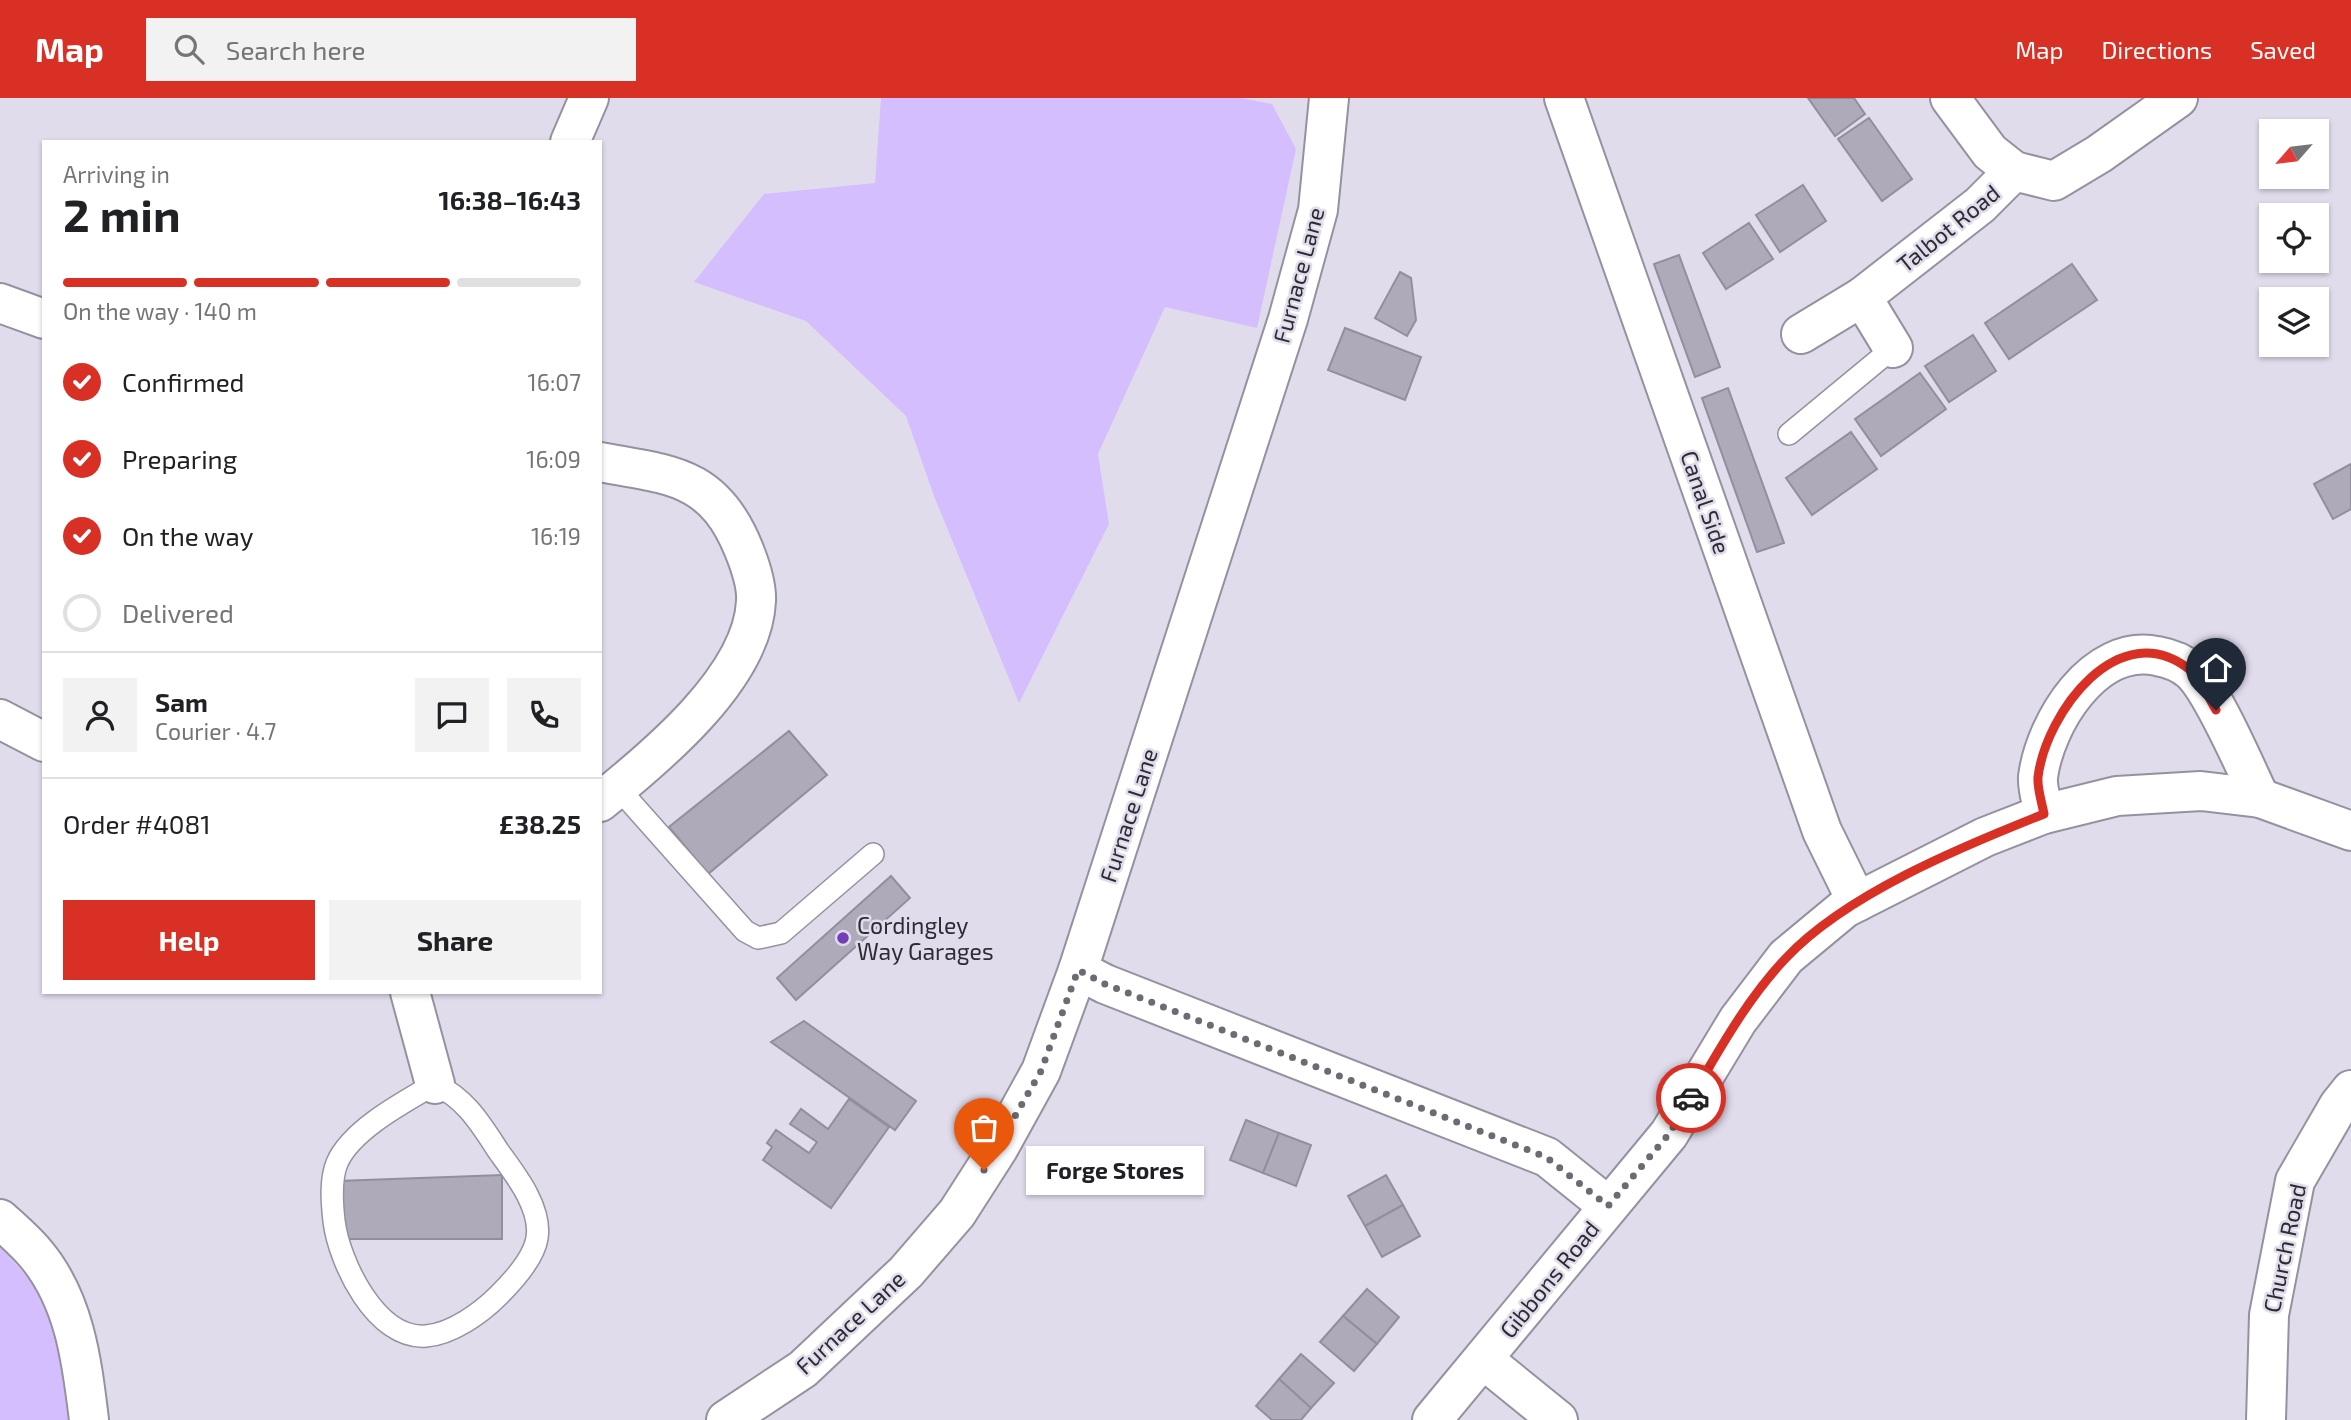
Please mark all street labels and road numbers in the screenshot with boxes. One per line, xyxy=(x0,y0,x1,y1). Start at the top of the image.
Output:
street label: Talbot Road xyxy=(1891,178,2005,278)
street label: Furnace Lane xyxy=(1266,204,1330,346)
street label: Canal Side xyxy=(1675,447,1737,557)
street label: Furnace Lane xyxy=(1093,745,1163,885)
street label: Church Road xyxy=(2257,1181,2311,1315)
street label: Gibbons Road xyxy=(1493,1215,1605,1343)
street label: Furnace Lane xyxy=(790,1264,910,1380)

